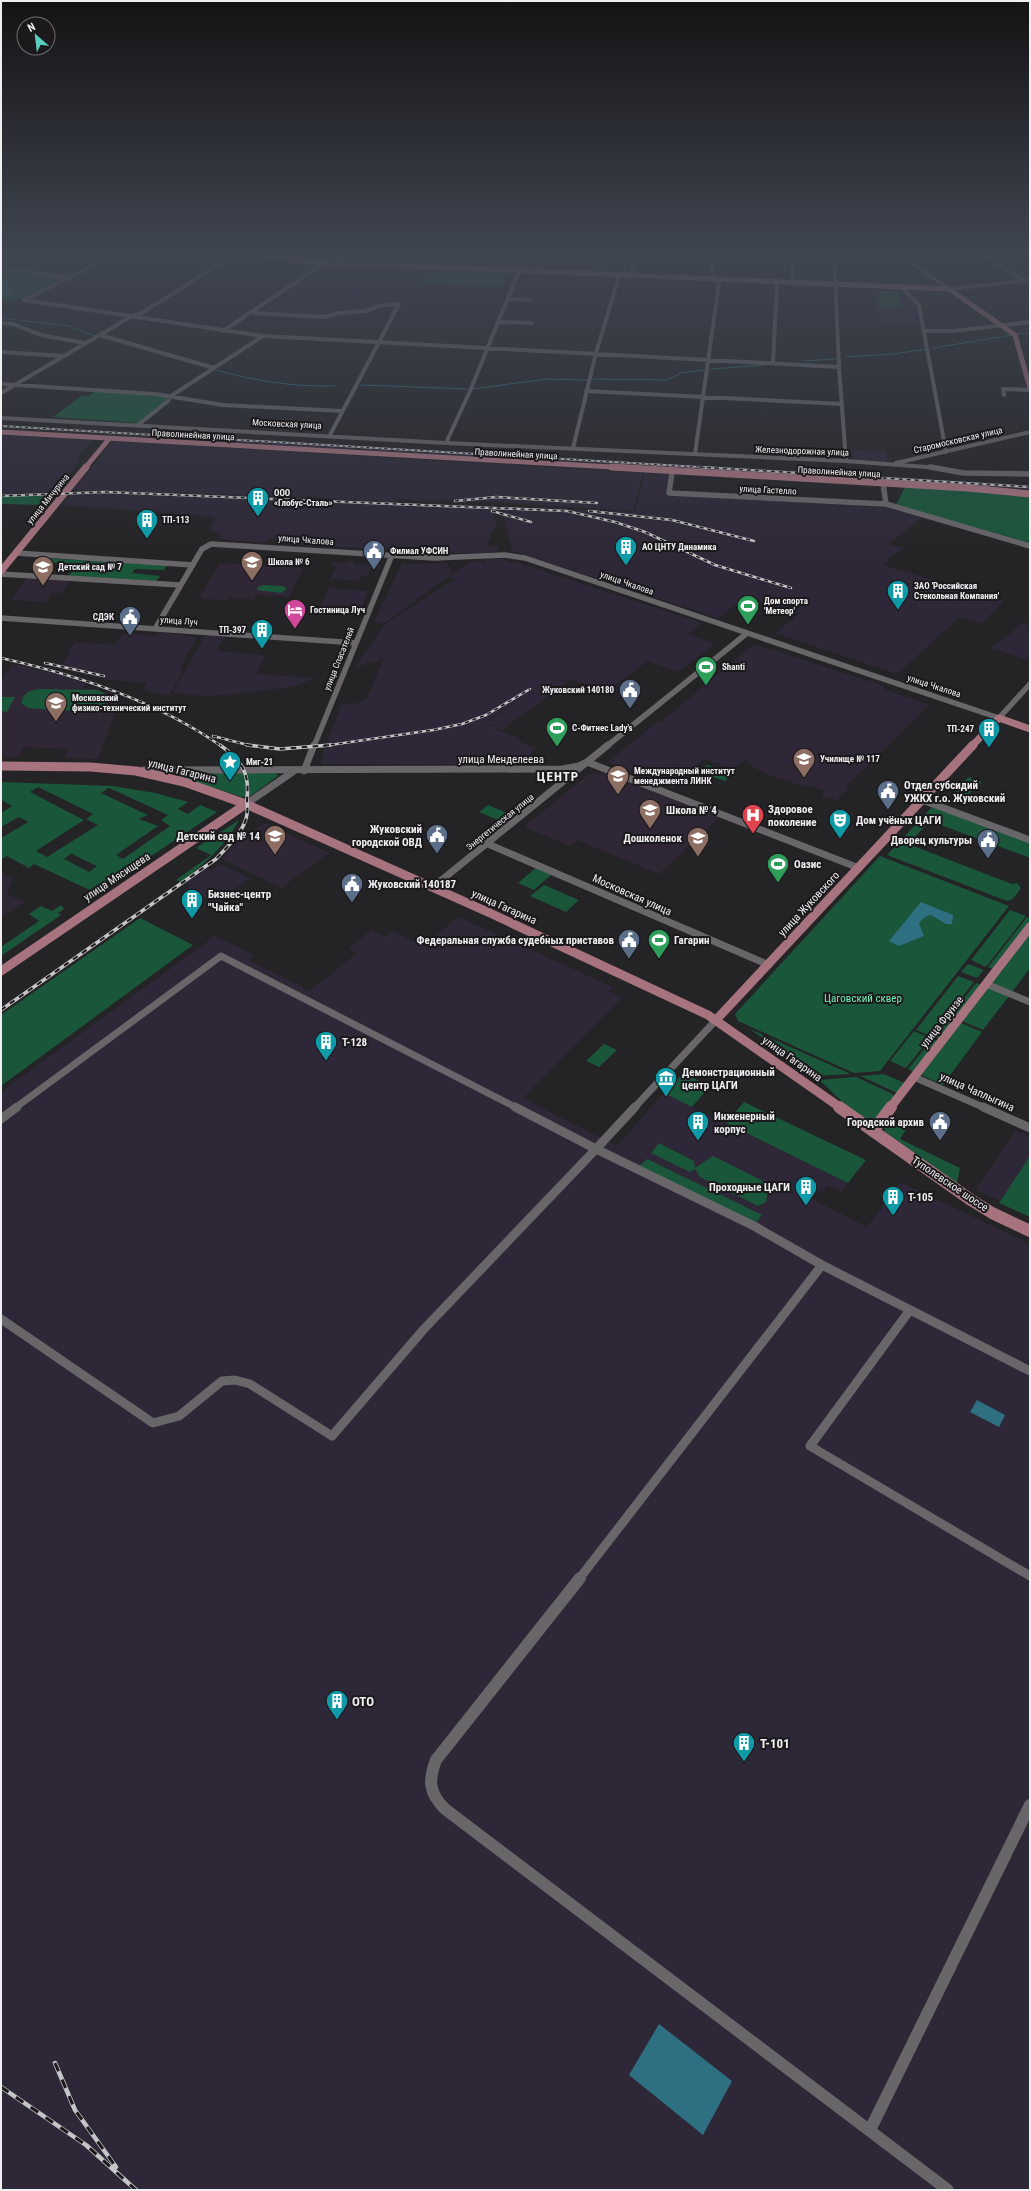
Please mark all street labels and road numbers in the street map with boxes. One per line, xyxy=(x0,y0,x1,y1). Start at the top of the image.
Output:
street label: Московская улица xyxy=(252,417,322,431)
street label: Старомосковская улица xyxy=(913,425,1003,455)
street label: Праволинейная улица xyxy=(151,428,235,442)
street label: Железнодорожная улица xyxy=(755,444,849,458)
street label: Праволинейная улица xyxy=(474,447,558,461)
street label: Праволинейная улица xyxy=(797,465,881,479)
street label: улица Мичурина xyxy=(25,472,71,526)
street label: улица Гастелло xyxy=(739,484,797,497)
street label: улица Чкалова xyxy=(278,533,334,547)
street label: улица Чкалова xyxy=(599,569,655,597)
street label: улица Луч xyxy=(160,615,198,627)
street label: улица Спасателей xyxy=(322,626,356,692)
street label: улица Чкалова xyxy=(906,673,962,699)
street label: улица Менделеева xyxy=(458,753,544,766)
street label: улица Гагарина xyxy=(147,756,217,786)
street label: Энергетическая улица xyxy=(464,792,536,852)
street label: улица Мясищева xyxy=(81,850,153,904)
street label: улица Жуковского xyxy=(776,869,843,939)
street label: Московская улица xyxy=(590,872,674,918)
street label: улица Гагарина xyxy=(469,887,539,927)
street label: улица Фрунзе xyxy=(918,993,966,1051)
street label: улица Гагарина xyxy=(760,1034,824,1084)
street label: улица Чаплыгина xyxy=(938,1070,1016,1114)
street label: Туполевское шоссе xyxy=(909,1154,991,1214)

